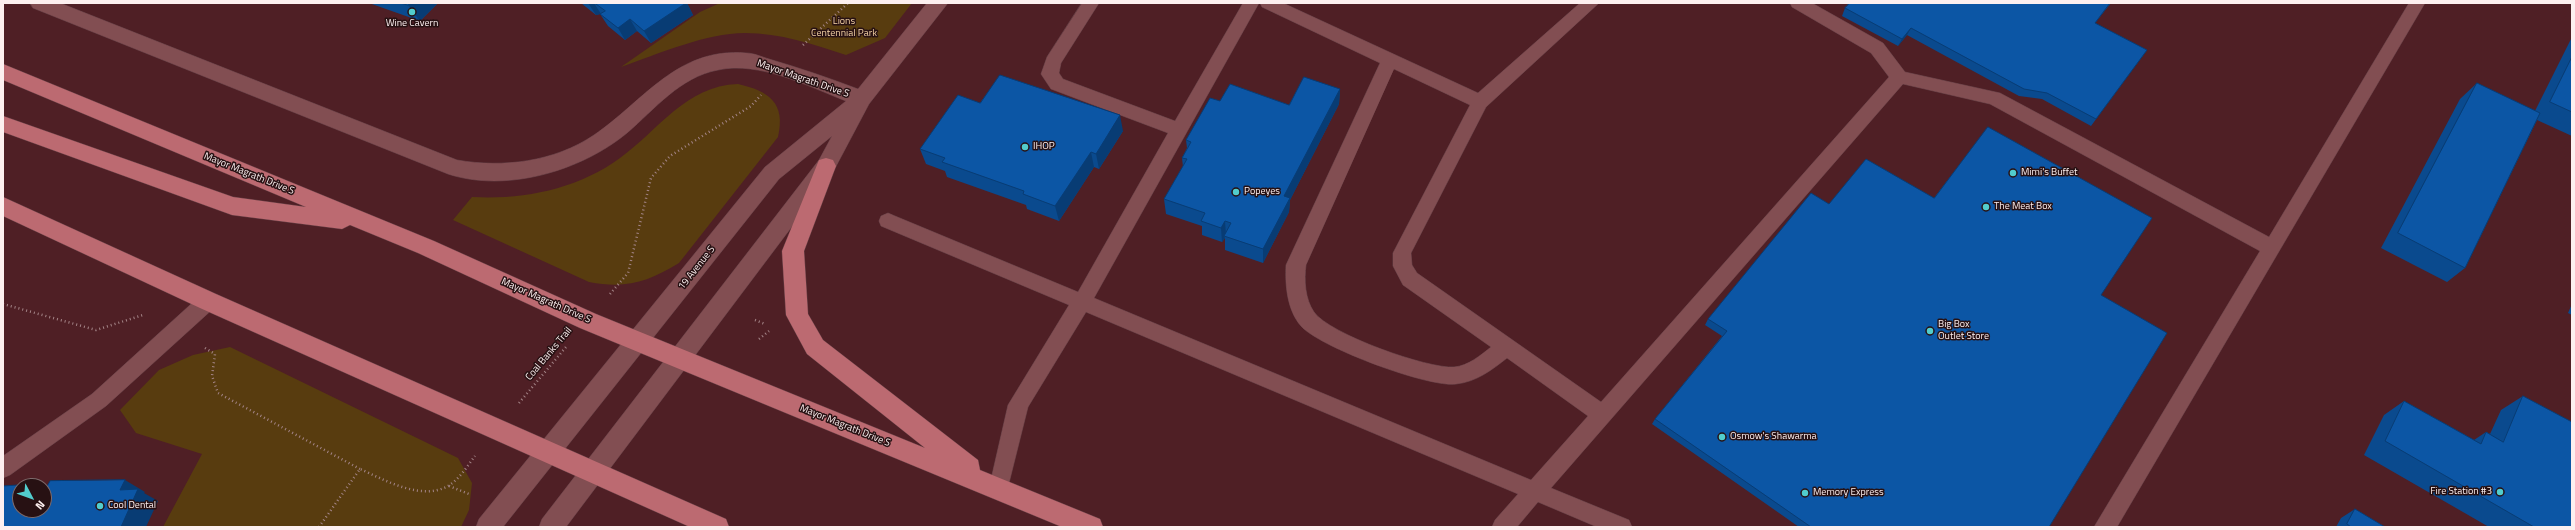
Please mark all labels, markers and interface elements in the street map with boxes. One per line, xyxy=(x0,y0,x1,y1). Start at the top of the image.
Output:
marker: Wine Cavern xyxy=(407,7,417,17)
park label: Lions Centennial Park xyxy=(811,16,877,40)
place label: Wine Cavern xyxy=(386,18,438,30)
street label: Mayor Magrath Drive S xyxy=(755,58,851,100)
place label: IHOP xyxy=(1033,141,1055,153)
marker: IHOP xyxy=(1020,142,1030,152)
street label: Mayor Magrath Drive S xyxy=(202,150,296,198)
place label: Mimi's Buffet xyxy=(2021,167,2078,179)
marker: Mimi's Buffet xyxy=(2008,168,2018,178)
place label: Popeyes xyxy=(1244,186,1280,198)
marker: Popeyes xyxy=(1231,187,1241,197)
place label: The Meat Box xyxy=(1994,201,2052,213)
marker: The Meat Box xyxy=(1981,202,1991,212)
street label: 19 Avenue S xyxy=(676,244,718,292)
street label: Mayor Magrath Drive S xyxy=(499,276,593,326)
place label: Big Box Outlet Store xyxy=(1938,319,1989,342)
street label: Coal Banks Trail xyxy=(523,325,575,383)
marker: Big Box Outlet Store xyxy=(1925,326,1935,336)
street label: Mayor Magrath Drive S xyxy=(798,402,892,450)
place label: Osmow's Shawarma xyxy=(1730,431,1817,443)
marker: Osmow's Shawarma xyxy=(1717,432,1727,442)
north arrow xyxy=(12,478,52,518)
place label: Fire Station #3 xyxy=(2430,486,2492,498)
place label: Memory Express xyxy=(1813,487,1884,499)
marker: Fire Station #3 xyxy=(2495,487,2505,497)
marker: Memory Express xyxy=(1800,488,1810,498)
text: N xyxy=(32,497,49,513)
place label: Cool Dental xyxy=(108,500,156,512)
marker: Cool Dental xyxy=(95,501,105,511)

